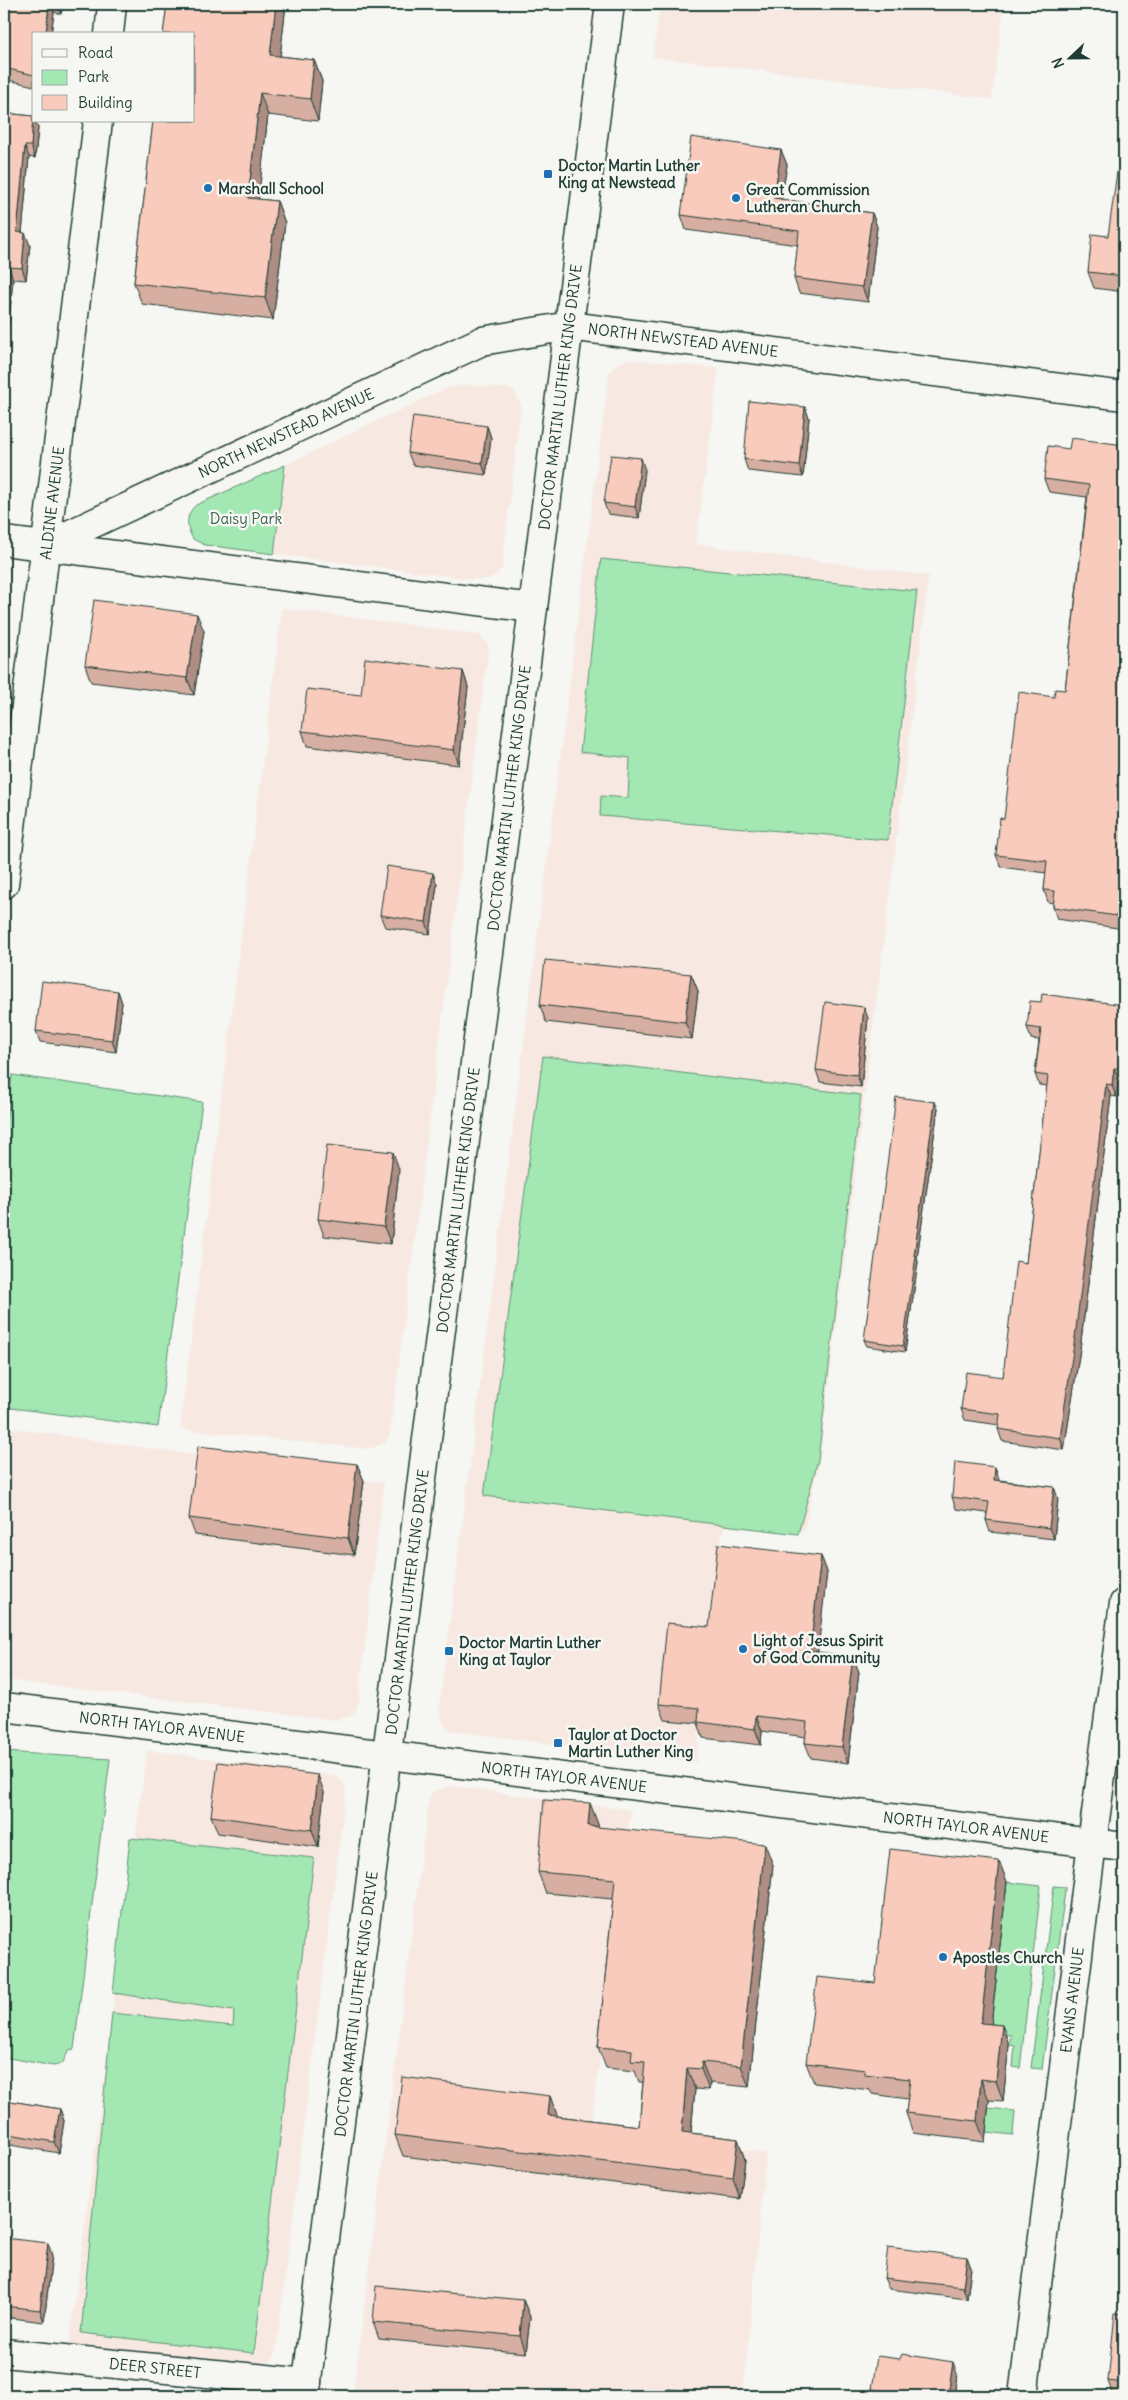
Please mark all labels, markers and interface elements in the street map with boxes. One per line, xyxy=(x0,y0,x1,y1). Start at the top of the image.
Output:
legend xyxy=(32,32,195,122)
north arrow xyxy=(1046,32,1096,82)
text: Road xyxy=(78,43,113,62)
text: N xyxy=(1048,55,1068,71)
text: Park xyxy=(78,67,109,86)
text: Building xyxy=(78,93,133,112)
place label: Doctor Martin Luther King at Newstead xyxy=(558,156,701,193)
marker: Doctor Martin Luther King at Newstead xyxy=(542,168,554,180)
place label: Marshall School xyxy=(218,179,324,198)
place label: Great Commission Lutheran Church xyxy=(746,180,870,216)
marker: Marshall School xyxy=(202,182,214,194)
marker: Great Commission Lutheran Church xyxy=(730,192,742,204)
street label: DOCTOR MARTIN LUTHER KING DRIVE xyxy=(534,263,586,531)
street label: NORTH NEWSTEAD AVENUE xyxy=(587,319,780,361)
street label: NORTH NEWSTEAD AVENUE xyxy=(195,384,377,482)
street label: ALDINE AVENUE xyxy=(36,445,68,561)
park label: Daisy Park xyxy=(210,509,283,528)
street label: DOCTOR MARTIN LUTHER KING DRIVE xyxy=(483,664,535,932)
street label: DOCTOR MARTIN LUTHER KING DRIVE xyxy=(432,1066,484,1334)
street label: DOCTOR MARTIN LUTHER KING DRIVE xyxy=(381,1468,433,1736)
place label: Light of Jesus Spirit of God Community xyxy=(753,1631,884,1668)
place label: Doctor Martin Luther King at Taylor xyxy=(459,1633,602,1670)
marker: Light of Jesus Spirit of God Community xyxy=(737,1643,749,1655)
marker: Doctor Martin Luther King at Taylor xyxy=(443,1645,455,1657)
street label: NORTH TAYLOR AVENUE xyxy=(78,1707,246,1747)
place label: Taylor at Doctor Martin Luther King xyxy=(568,1725,693,1762)
marker: Taylor at Doctor Martin Luther King xyxy=(552,1737,564,1749)
street label: NORTH TAYLOR AVENUE xyxy=(480,1757,648,1797)
street label: NORTH TAYLOR AVENUE xyxy=(882,1807,1050,1847)
street label: DOCTOR MARTIN LUTHER KING DRIVE xyxy=(330,1870,382,2138)
street label: EVANS AVENUE xyxy=(1056,1946,1088,2054)
place label: Apostles Church xyxy=(953,1948,1063,1968)
marker: Apostles Church xyxy=(937,1951,949,1963)
street label: DEER STREET xyxy=(108,2354,202,2382)

